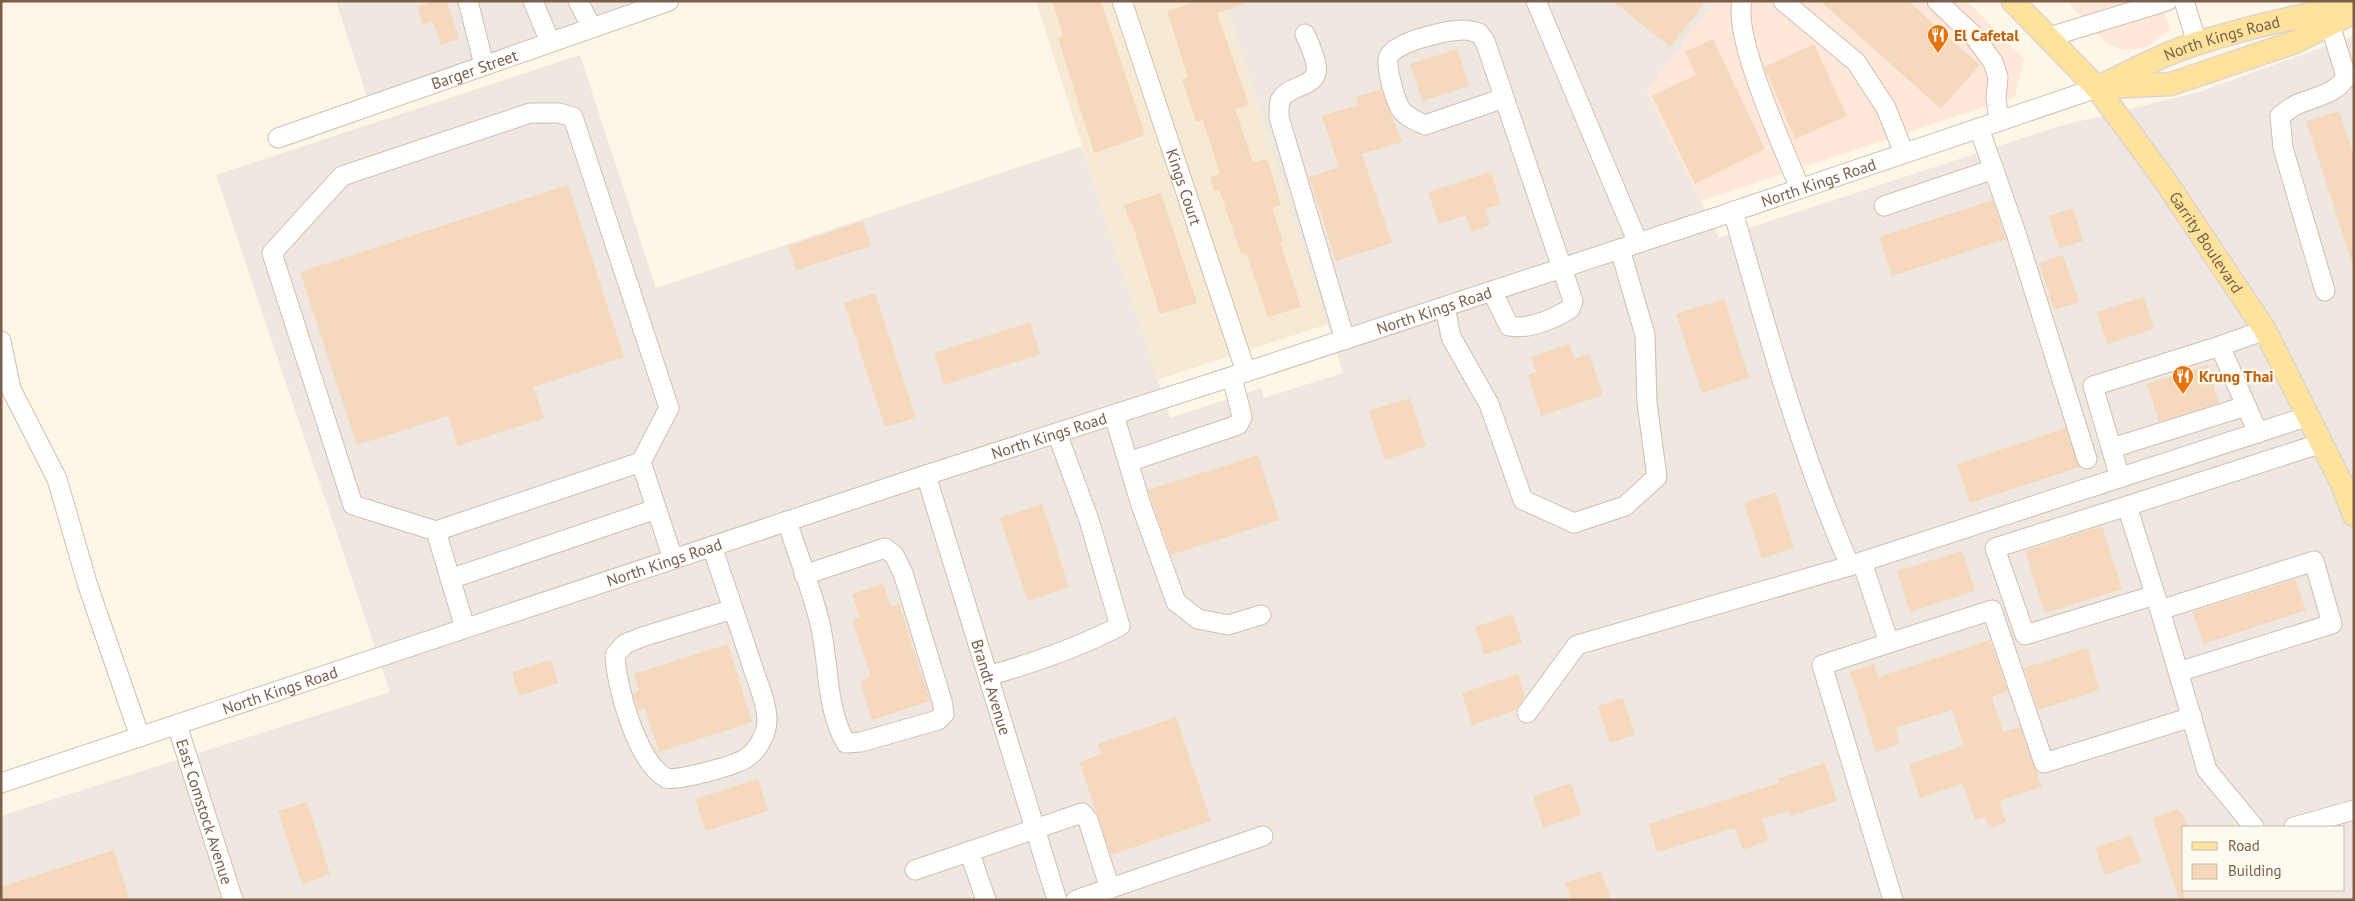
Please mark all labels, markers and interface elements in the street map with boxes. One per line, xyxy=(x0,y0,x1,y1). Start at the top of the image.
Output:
street label: North Kings Road xyxy=(2161,11,2282,65)
restaurant icon: El Cafetal xyxy=(1926,23,1950,54)
place label: El Cafetal xyxy=(1954,25,2019,45)
street label: Barger Street xyxy=(428,45,521,94)
street label: Kings Court xyxy=(1162,146,1206,228)
street label: North Kings Road xyxy=(1758,154,1878,211)
street label: Garrity Boulevard xyxy=(2165,187,2247,297)
street label: North Kings Road xyxy=(1374,282,1494,338)
restaurant icon: Krung Thai xyxy=(2171,364,2195,395)
place label: Krung Thai xyxy=(2199,366,2274,386)
street label: North Kings Road xyxy=(989,408,1109,463)
street label: North Kings Road xyxy=(604,534,724,591)
street label: Brandt Avenue xyxy=(967,637,1016,738)
street label: North Kings Road xyxy=(220,662,340,719)
street label: East Comstock Avenue xyxy=(172,736,237,887)
legend xyxy=(2182,826,2345,891)
text: Road xyxy=(2228,836,2260,855)
text: Building xyxy=(2228,861,2282,880)

